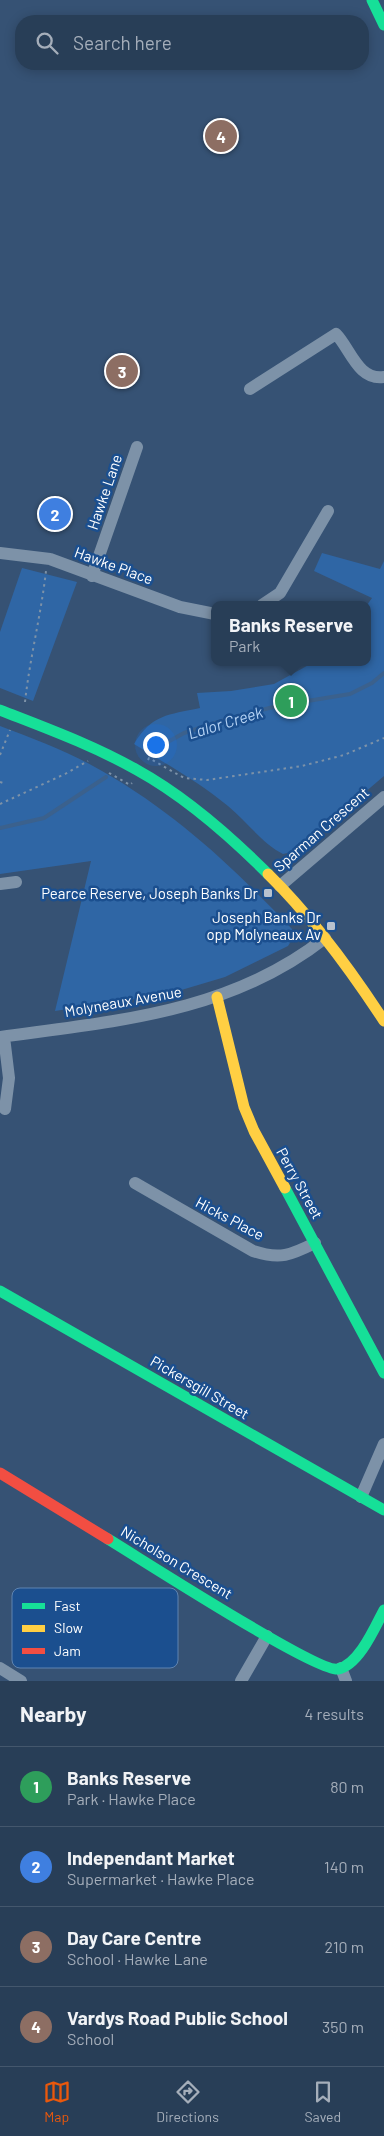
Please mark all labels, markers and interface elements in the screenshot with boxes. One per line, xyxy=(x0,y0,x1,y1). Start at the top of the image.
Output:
search box xyxy=(15,15,369,70)
icon: search xyxy=(33,29,61,57)
text: Search here xyxy=(73,31,172,54)
pin: 4 xyxy=(205,117,237,155)
pin: 3 xyxy=(106,352,138,390)
street label: Hawke Lane xyxy=(83,452,125,532)
pin: 2 xyxy=(39,495,71,533)
street label: Hawke Place xyxy=(72,542,156,588)
popup xyxy=(211,601,371,666)
text: Banks Reserve xyxy=(229,613,353,636)
text: Park xyxy=(229,636,260,655)
pin: 1 xyxy=(275,682,307,720)
water label: Lalor Creek xyxy=(185,702,265,742)
your location xyxy=(143,732,169,758)
street label: Sparman Crescent xyxy=(270,783,372,875)
place label: Pearce Reserve, Joseph Banks Dr xyxy=(41,884,259,902)
marker: Pearce Reserve, Joseph Banks Dr xyxy=(262,887,274,899)
place label: Joseph Banks Dr opp Molyneaux Av xyxy=(206,908,322,943)
marker: Joseph Banks Dr opp Molyneaux Av xyxy=(325,920,337,932)
street label: Molyneaux Avenue xyxy=(63,982,183,1020)
street label: Perry Street xyxy=(273,1144,327,1222)
street label: Hicks Place xyxy=(193,1192,267,1244)
street label: Pickersgill Street xyxy=(147,1351,253,1423)
street label: Nicholson Crescent xyxy=(118,1522,236,1602)
legend xyxy=(12,1588,178,1668)
text: Fast xyxy=(54,1597,80,1614)
text: Slow xyxy=(54,1619,83,1636)
text: Jam xyxy=(54,1642,81,1659)
text: Nearby xyxy=(20,1701,86,1726)
text: 4 results xyxy=(304,1704,364,1723)
text: Banks Reserve xyxy=(67,1766,191,1789)
text: 1 xyxy=(33,1777,39,1796)
text: 80 m xyxy=(330,1777,364,1796)
text: Park · Hawke Place xyxy=(67,1789,196,1808)
text: Independant Market xyxy=(67,1846,235,1869)
text: 2 xyxy=(32,1857,40,1876)
text: 140 m xyxy=(324,1857,364,1876)
text: Supermarket · Hawke Place xyxy=(67,1869,255,1888)
text: Day Care Centre xyxy=(67,1926,201,1949)
text: 3 xyxy=(32,1937,40,1956)
text: 210 m xyxy=(325,1937,364,1956)
text: School · Hawke Lane xyxy=(67,1949,208,1968)
text: Vardys Road Public School xyxy=(67,2006,288,2029)
text: 4 xyxy=(31,2017,41,2036)
text: 350 m xyxy=(322,2017,364,2036)
text: School xyxy=(67,2029,114,2048)
tab: Map xyxy=(43,2078,71,2125)
tab: Directions xyxy=(156,2078,219,2125)
tab: Saved xyxy=(304,2078,341,2125)

